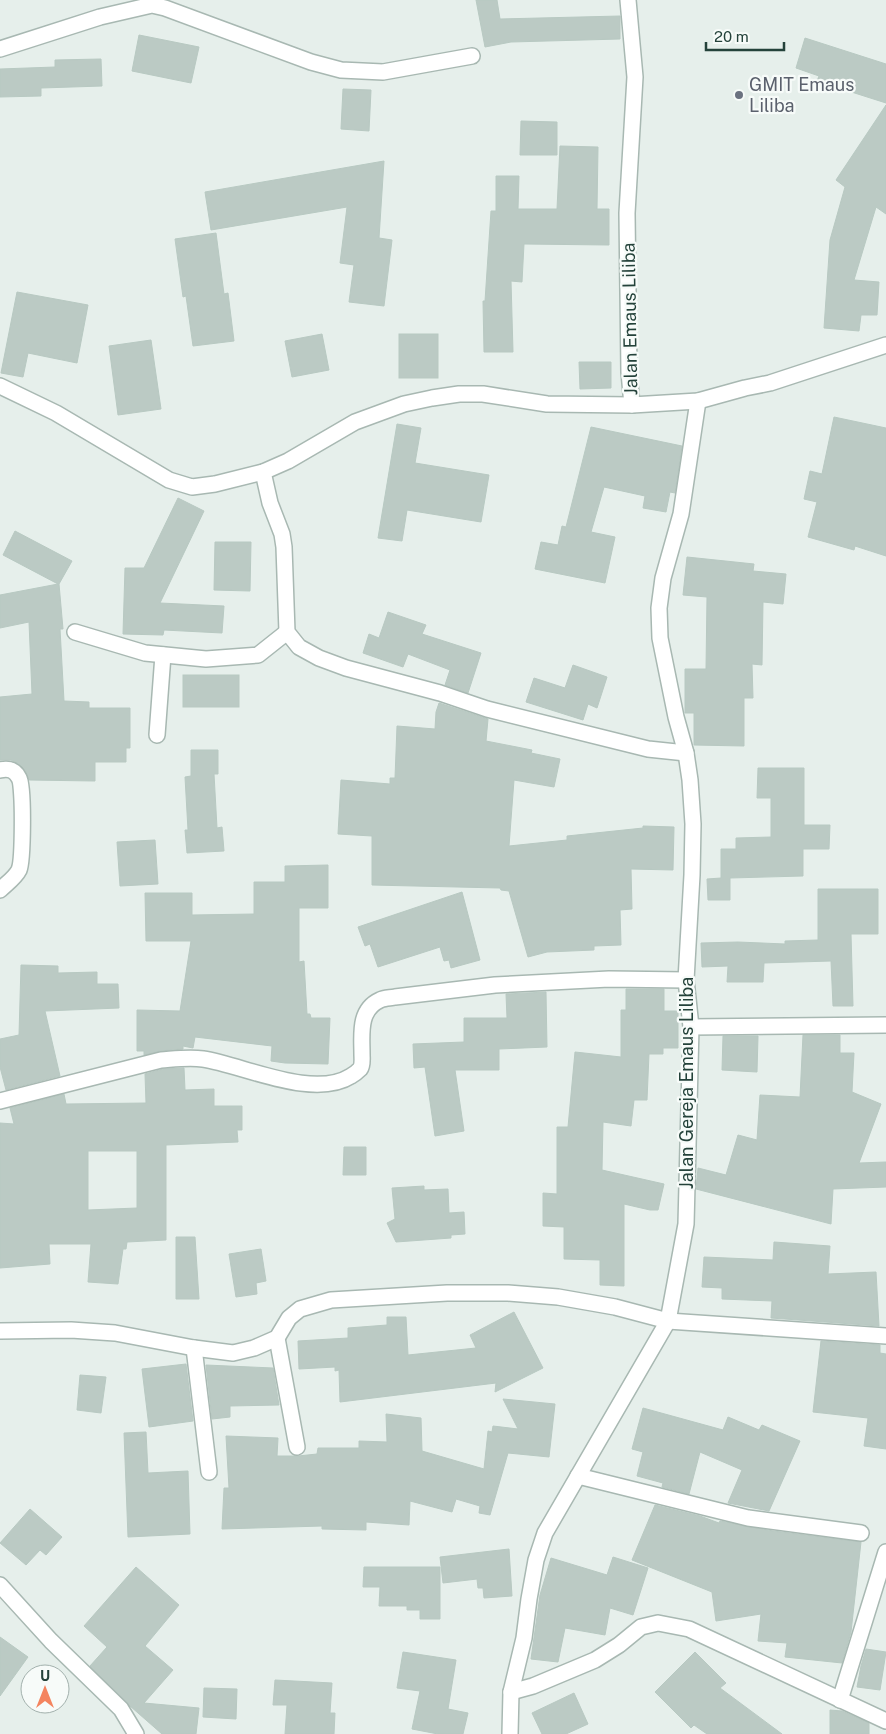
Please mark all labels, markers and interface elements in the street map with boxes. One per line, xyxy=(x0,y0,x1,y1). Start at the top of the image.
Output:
scale bar xyxy=(706,20,784,52)
text: 20 m xyxy=(714,28,749,45)
place label: GMIT Emaus Liliba xyxy=(749,74,854,116)
marker: GMIT Emaus Liliba xyxy=(733,89,745,101)
street label: Jalan Emaus Liliba xyxy=(618,242,641,396)
street label: Jalan Gereja Emaus Liliba xyxy=(676,977,697,1189)
north arrow xyxy=(20,1664,70,1714)
text: U xyxy=(40,1668,50,1684)

